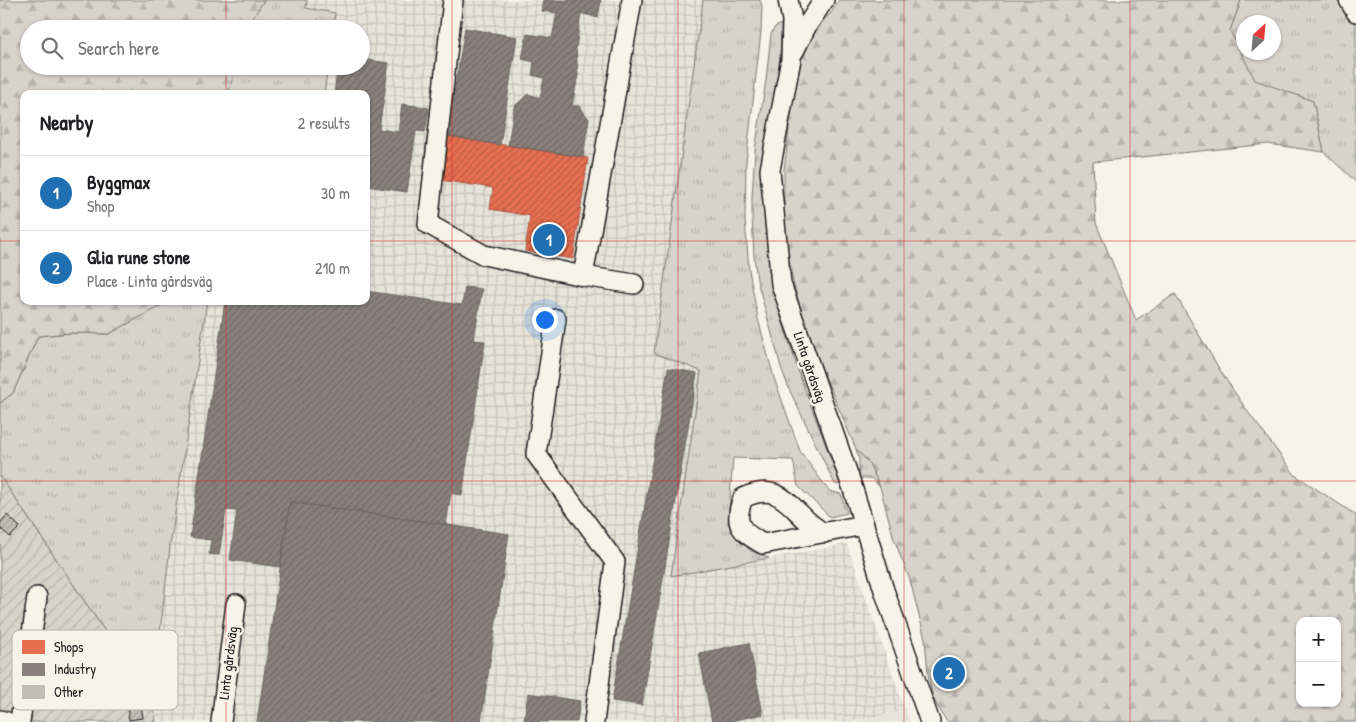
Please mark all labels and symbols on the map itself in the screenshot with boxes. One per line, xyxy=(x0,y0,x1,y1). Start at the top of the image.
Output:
north arrow xyxy=(1236,15,1281,60)
pin: 1 xyxy=(533,221,565,259)
your location xyxy=(532,307,558,333)
street label: Linta gårdsväg xyxy=(789,329,831,405)
street label: Linta gårdsväg xyxy=(214,625,242,701)
legend xyxy=(12,630,178,710)
text: Shops xyxy=(54,637,83,657)
pin: 2 xyxy=(933,654,965,692)
text: Industry xyxy=(54,659,96,679)
text: Other xyxy=(54,682,84,701)

